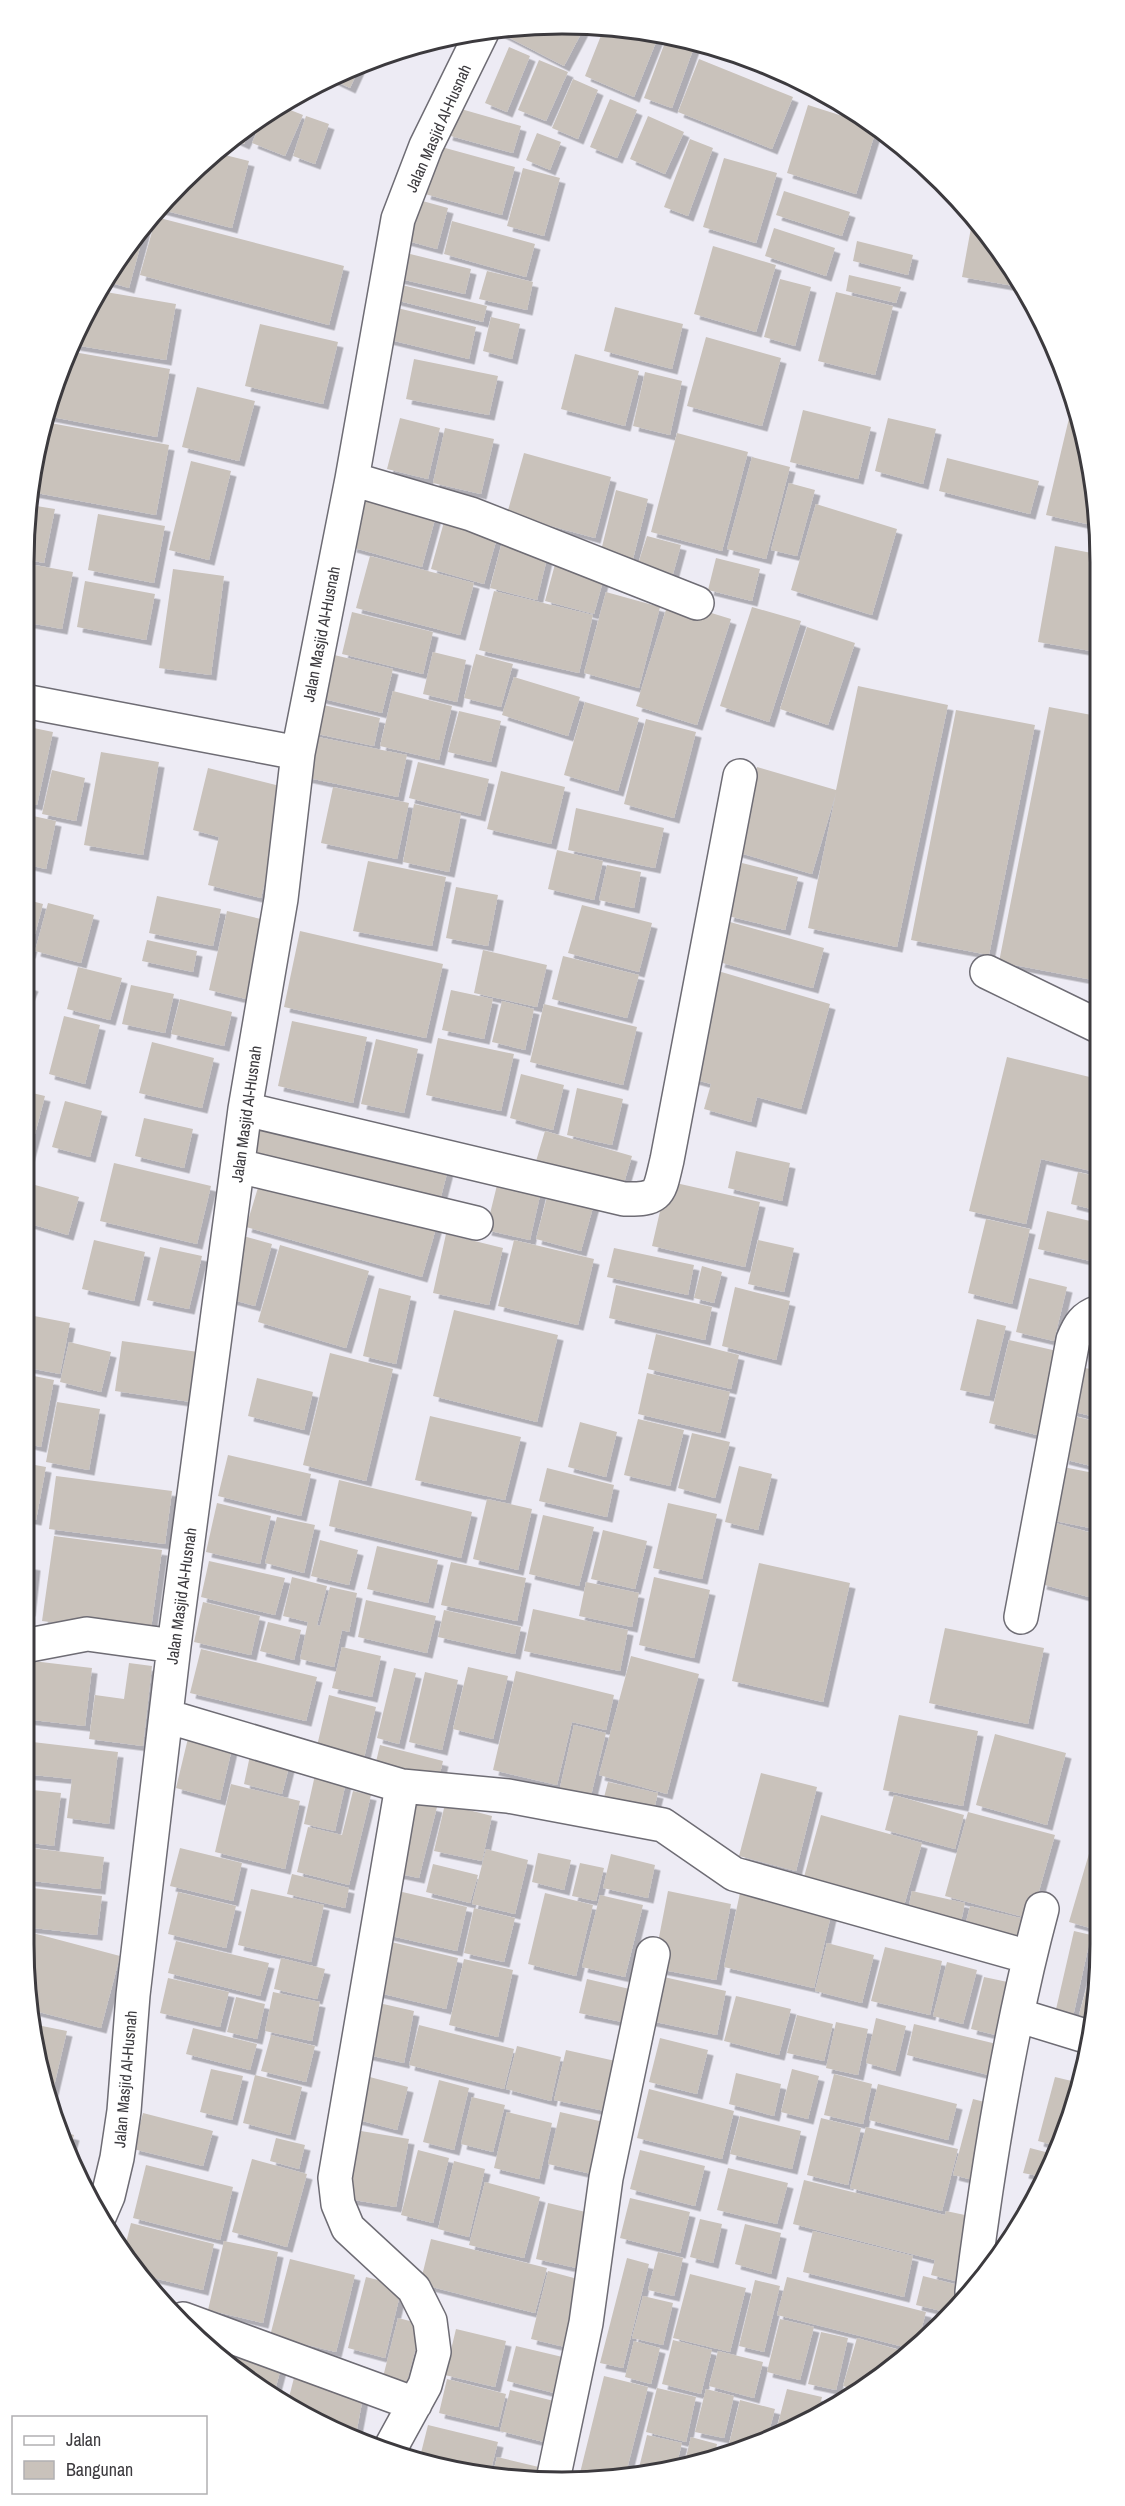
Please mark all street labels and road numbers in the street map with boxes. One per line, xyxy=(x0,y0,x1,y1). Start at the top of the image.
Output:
street label: Jalan Masjid Al-Husnah xyxy=(400,61,476,195)
street label: Jalan Masjid Al-Husnah xyxy=(297,564,345,704)
street label: Jalan Masjid Al-Husnah xyxy=(226,1044,266,1184)
street label: Jalan Masjid Al-Husnah xyxy=(161,1526,201,1666)
street label: Jalan Masjid Al-Husnah xyxy=(108,2009,142,2149)

